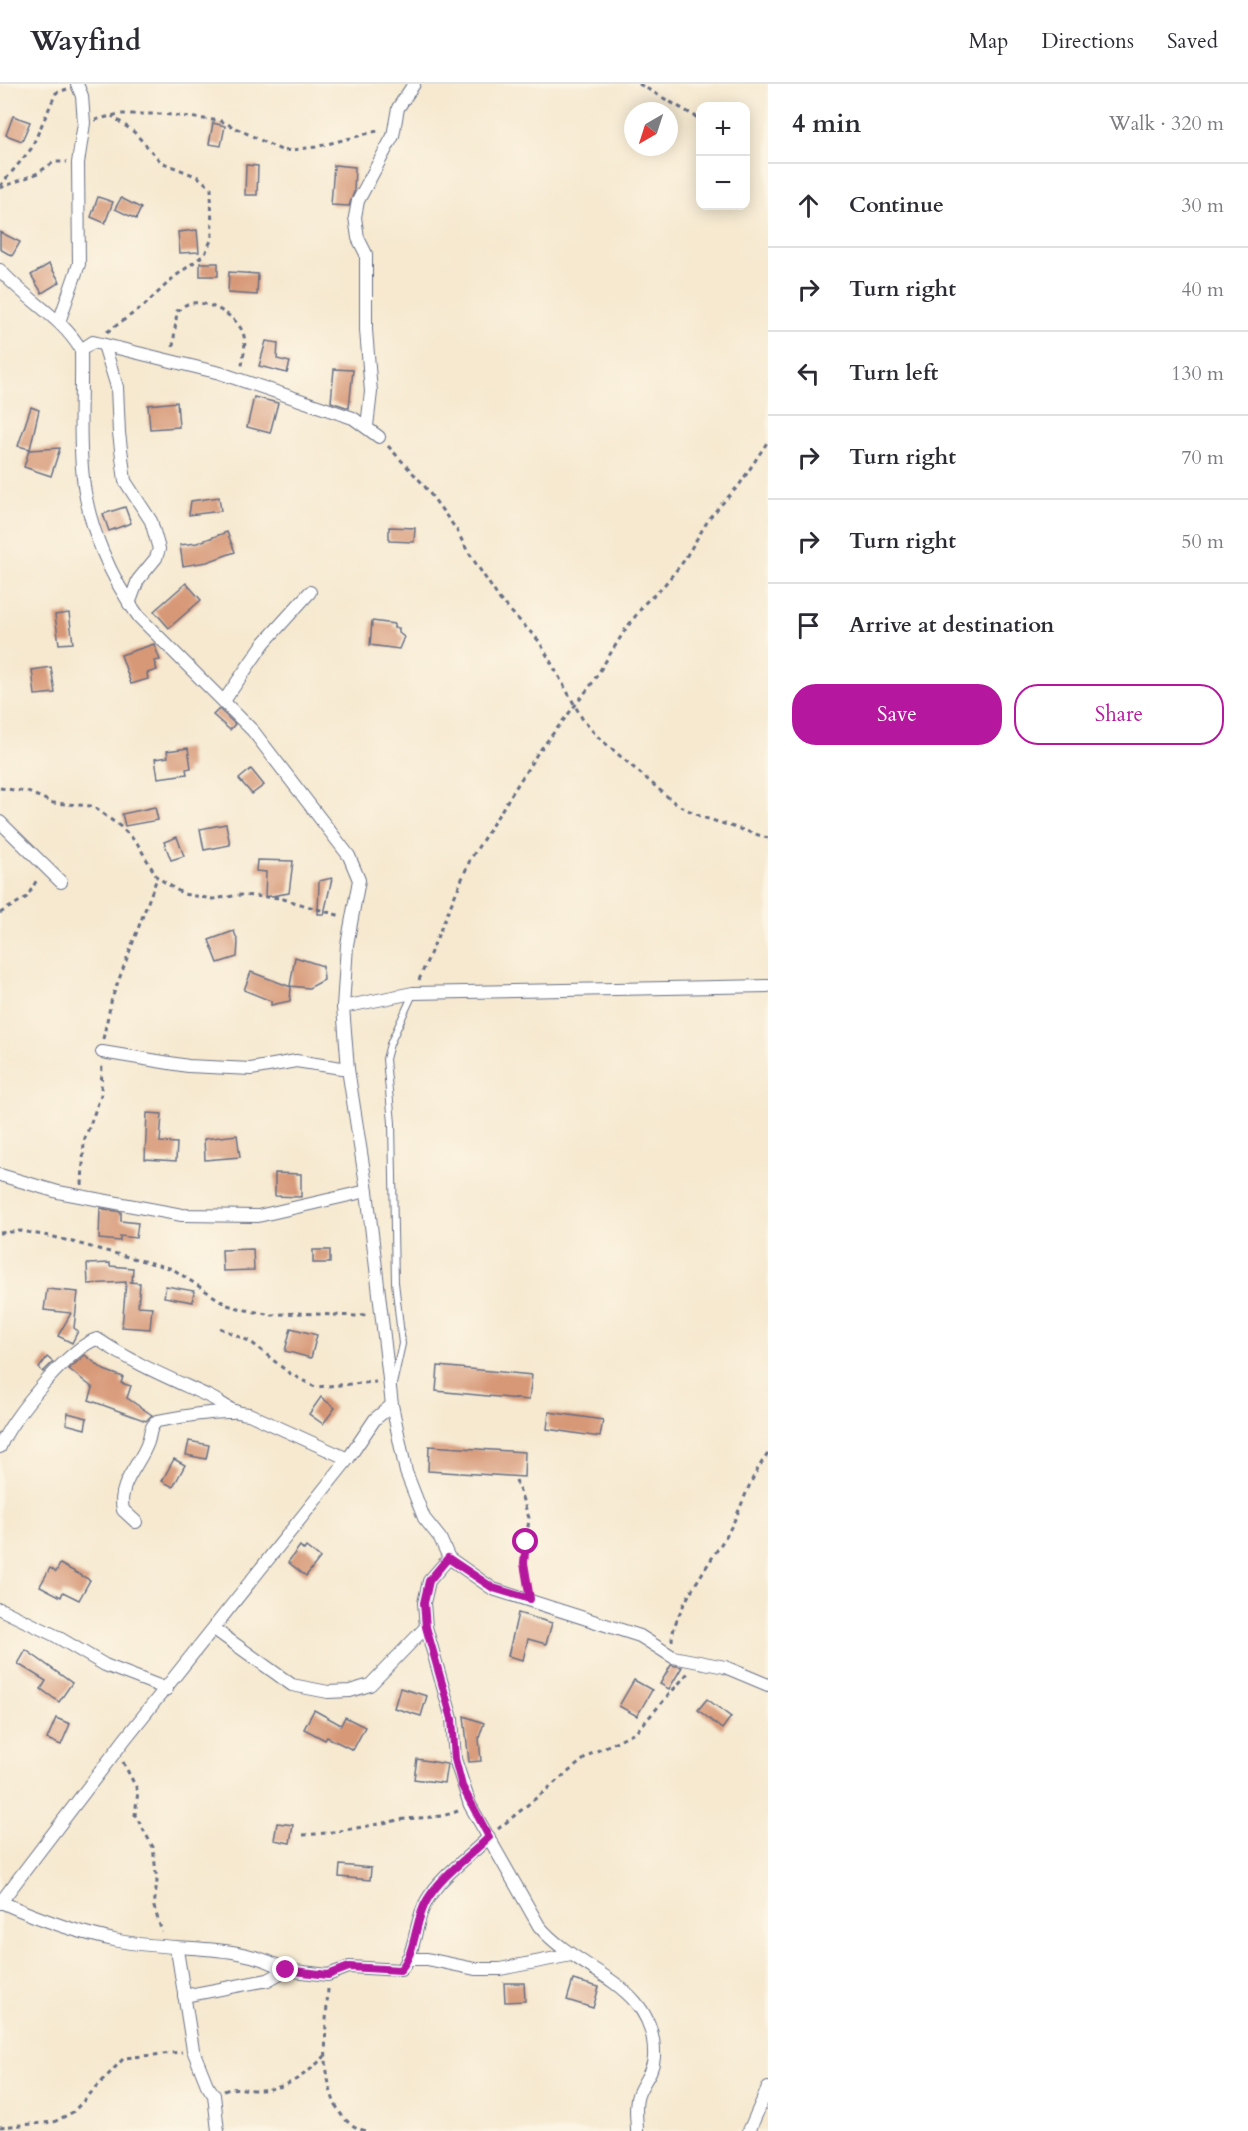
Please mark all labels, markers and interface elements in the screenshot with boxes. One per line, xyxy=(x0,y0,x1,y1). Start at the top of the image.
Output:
text: Wayfind xyxy=(30,22,141,60)
text: Map xyxy=(968,27,1008,56)
text: Directions xyxy=(1041,27,1134,56)
text: Saved xyxy=(1167,27,1218,56)
north arrow xyxy=(624,102,678,156)
map controls xyxy=(696,102,750,210)
button: + xyxy=(696,102,750,156)
text: 4 min xyxy=(792,106,861,141)
text: Walk · 320 m xyxy=(1109,110,1224,137)
button: − xyxy=(696,156,750,210)
icon: ahead xyxy=(792,189,825,222)
text: Continue xyxy=(849,190,944,220)
text: 30 m xyxy=(1181,192,1224,219)
icon: right xyxy=(792,273,825,306)
text: Turn right xyxy=(849,274,956,304)
text: 40 m xyxy=(1181,276,1224,303)
icon: left xyxy=(792,357,825,390)
text: Turn left xyxy=(849,358,938,388)
text: 130 m xyxy=(1171,360,1224,387)
icon: right xyxy=(792,441,825,474)
text: Turn right xyxy=(849,442,956,472)
text: 70 m xyxy=(1181,444,1224,471)
icon: right xyxy=(792,525,825,558)
text: Turn right xyxy=(849,526,956,556)
text: 50 m xyxy=(1181,528,1224,555)
icon: arrive xyxy=(792,609,825,642)
text: Arrive at destination xyxy=(849,610,1054,640)
button: Save xyxy=(792,684,1002,745)
button: Share xyxy=(1014,684,1224,745)
route start xyxy=(512,1528,538,1554)
route end xyxy=(272,1956,298,1982)

